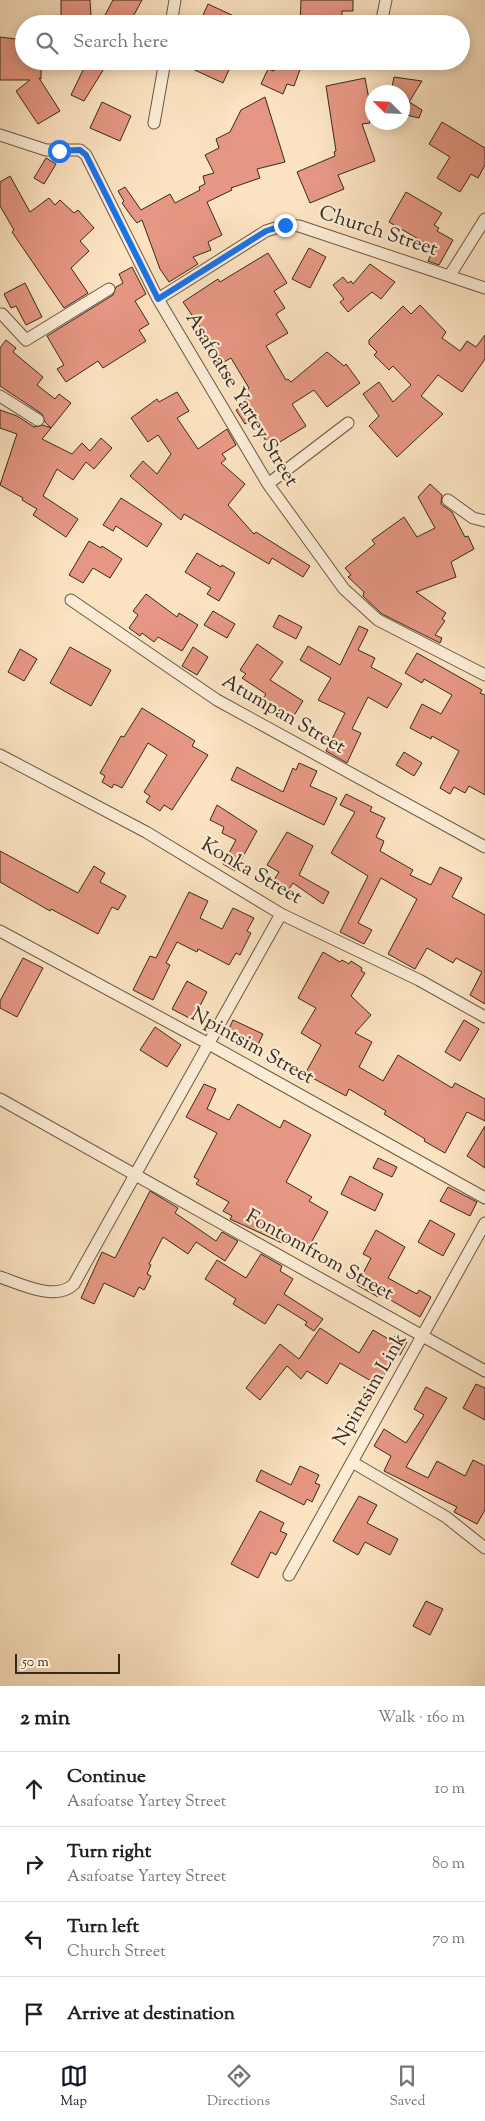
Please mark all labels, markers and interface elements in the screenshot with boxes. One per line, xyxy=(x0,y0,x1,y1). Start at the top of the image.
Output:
search box xyxy=(15,15,470,70)
icon: search xyxy=(33,29,61,57)
text: Search here xyxy=(73,29,168,56)
north arrow xyxy=(365,85,410,130)
route start xyxy=(48,140,71,163)
street label: Church Street xyxy=(315,199,441,265)
route end xyxy=(274,214,297,237)
street label: Asafoatse Yartey Street xyxy=(177,307,305,493)
street label: Atumpan Street xyxy=(216,668,350,762)
street label: Konka Street xyxy=(195,831,307,913)
street label: Npintsim Street xyxy=(185,1001,319,1093)
street label: Fontomfrom Street xyxy=(240,1203,399,1309)
street label: Npintsim Link xyxy=(327,1328,415,1452)
scale bar xyxy=(15,1651,120,1674)
text: 50 m xyxy=(22,1653,49,1673)
text: 2 min xyxy=(20,1704,70,1734)
text: Walk · 160 m xyxy=(378,1707,465,1730)
text: Continue xyxy=(67,1764,146,1791)
icon: ahead xyxy=(20,1775,48,1803)
text: 10 m xyxy=(435,1778,465,1801)
text: Asafoatse Yartey Street xyxy=(67,1791,226,1814)
text: Turn right xyxy=(67,1839,151,1866)
icon: right xyxy=(20,1850,48,1878)
text: 80 m xyxy=(432,1853,465,1876)
text: Asafoatse Yartey Street xyxy=(67,1866,226,1889)
text: Turn left xyxy=(67,1914,139,1941)
icon: left xyxy=(20,1925,48,1953)
text: 70 m xyxy=(432,1928,465,1951)
text: Church Street xyxy=(67,1941,166,1964)
icon: arrive xyxy=(20,2000,48,2028)
text: Arrive at destination xyxy=(67,2001,235,2028)
tab: Map xyxy=(60,2062,88,2112)
tab: Directions xyxy=(207,2062,270,2112)
tab: Saved xyxy=(389,2062,425,2112)

